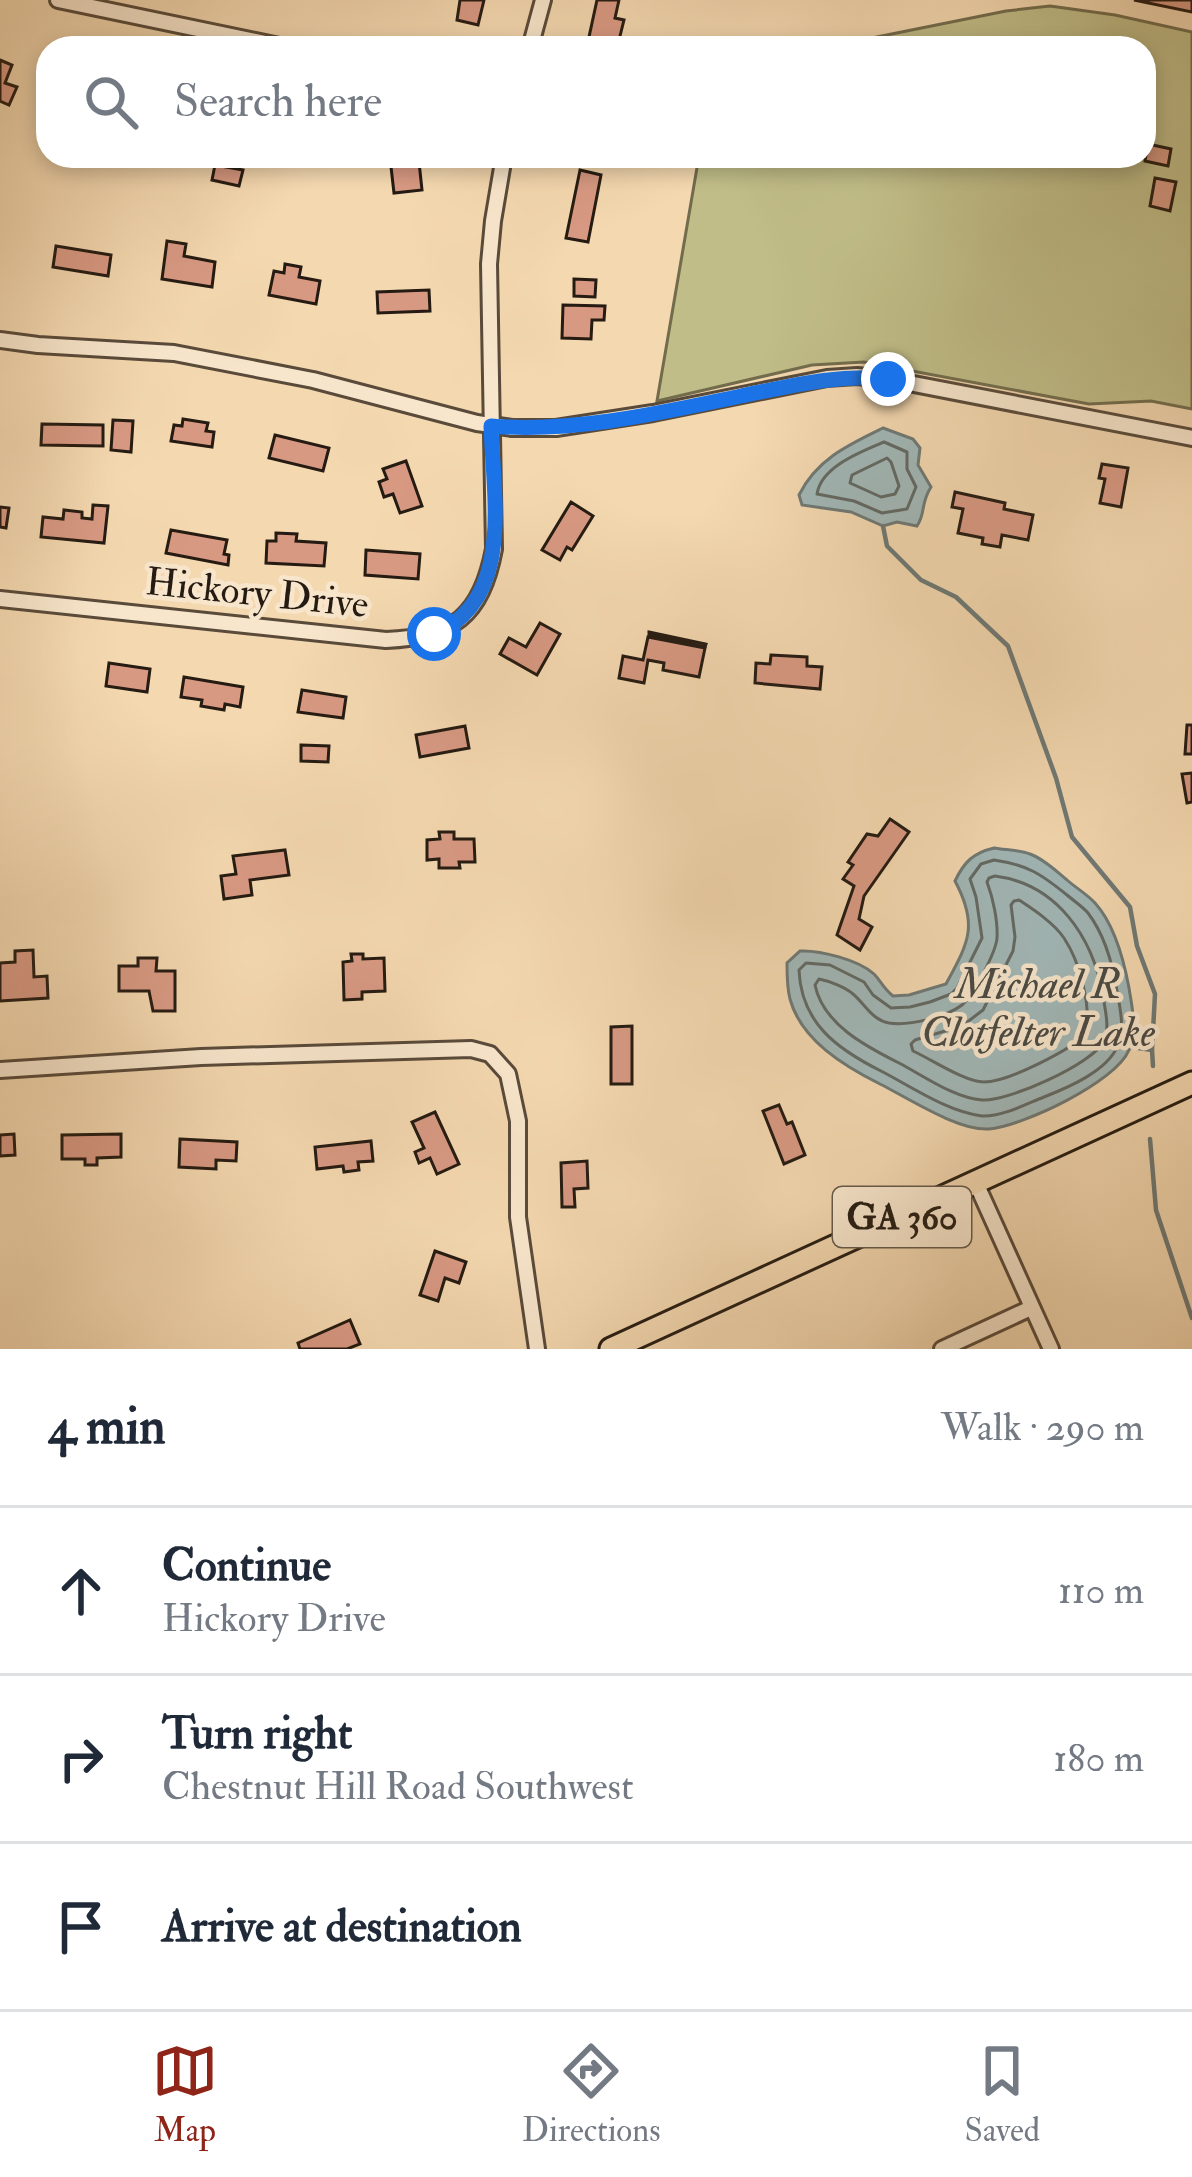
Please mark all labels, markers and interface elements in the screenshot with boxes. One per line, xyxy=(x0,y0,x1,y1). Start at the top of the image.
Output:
search box xyxy=(36,36,1156,168)
icon: search xyxy=(78,69,144,135)
text: Search here xyxy=(174,74,382,130)
route end xyxy=(861,352,915,406)
street label: Hickory Drive xyxy=(143,557,371,629)
route start xyxy=(407,607,461,661)
water label: Michael R Clotfelter Lake xyxy=(921,959,1156,1059)
road number: GA 360 xyxy=(833,1187,971,1247)
text: 4 min xyxy=(48,1395,166,1459)
text: Walk · 290 m xyxy=(941,1403,1144,1452)
text: Continue xyxy=(162,1538,331,1594)
icon: ahead xyxy=(48,1558,114,1624)
text: 110 m xyxy=(1058,1566,1144,1615)
text: Hickory Drive xyxy=(162,1594,386,1643)
text: Turn right xyxy=(162,1706,352,1762)
icon: right xyxy=(48,1726,114,1792)
text: 180 m xyxy=(1053,1734,1144,1783)
text: Chestnut Hill Road Southwest xyxy=(162,1762,634,1811)
icon: arrive xyxy=(48,1894,114,1960)
text: Arrive at destination xyxy=(162,1899,522,1955)
tab: Map xyxy=(152,2038,218,2151)
tab: Directions xyxy=(522,2038,661,2151)
tab: Saved xyxy=(965,2038,1040,2151)

